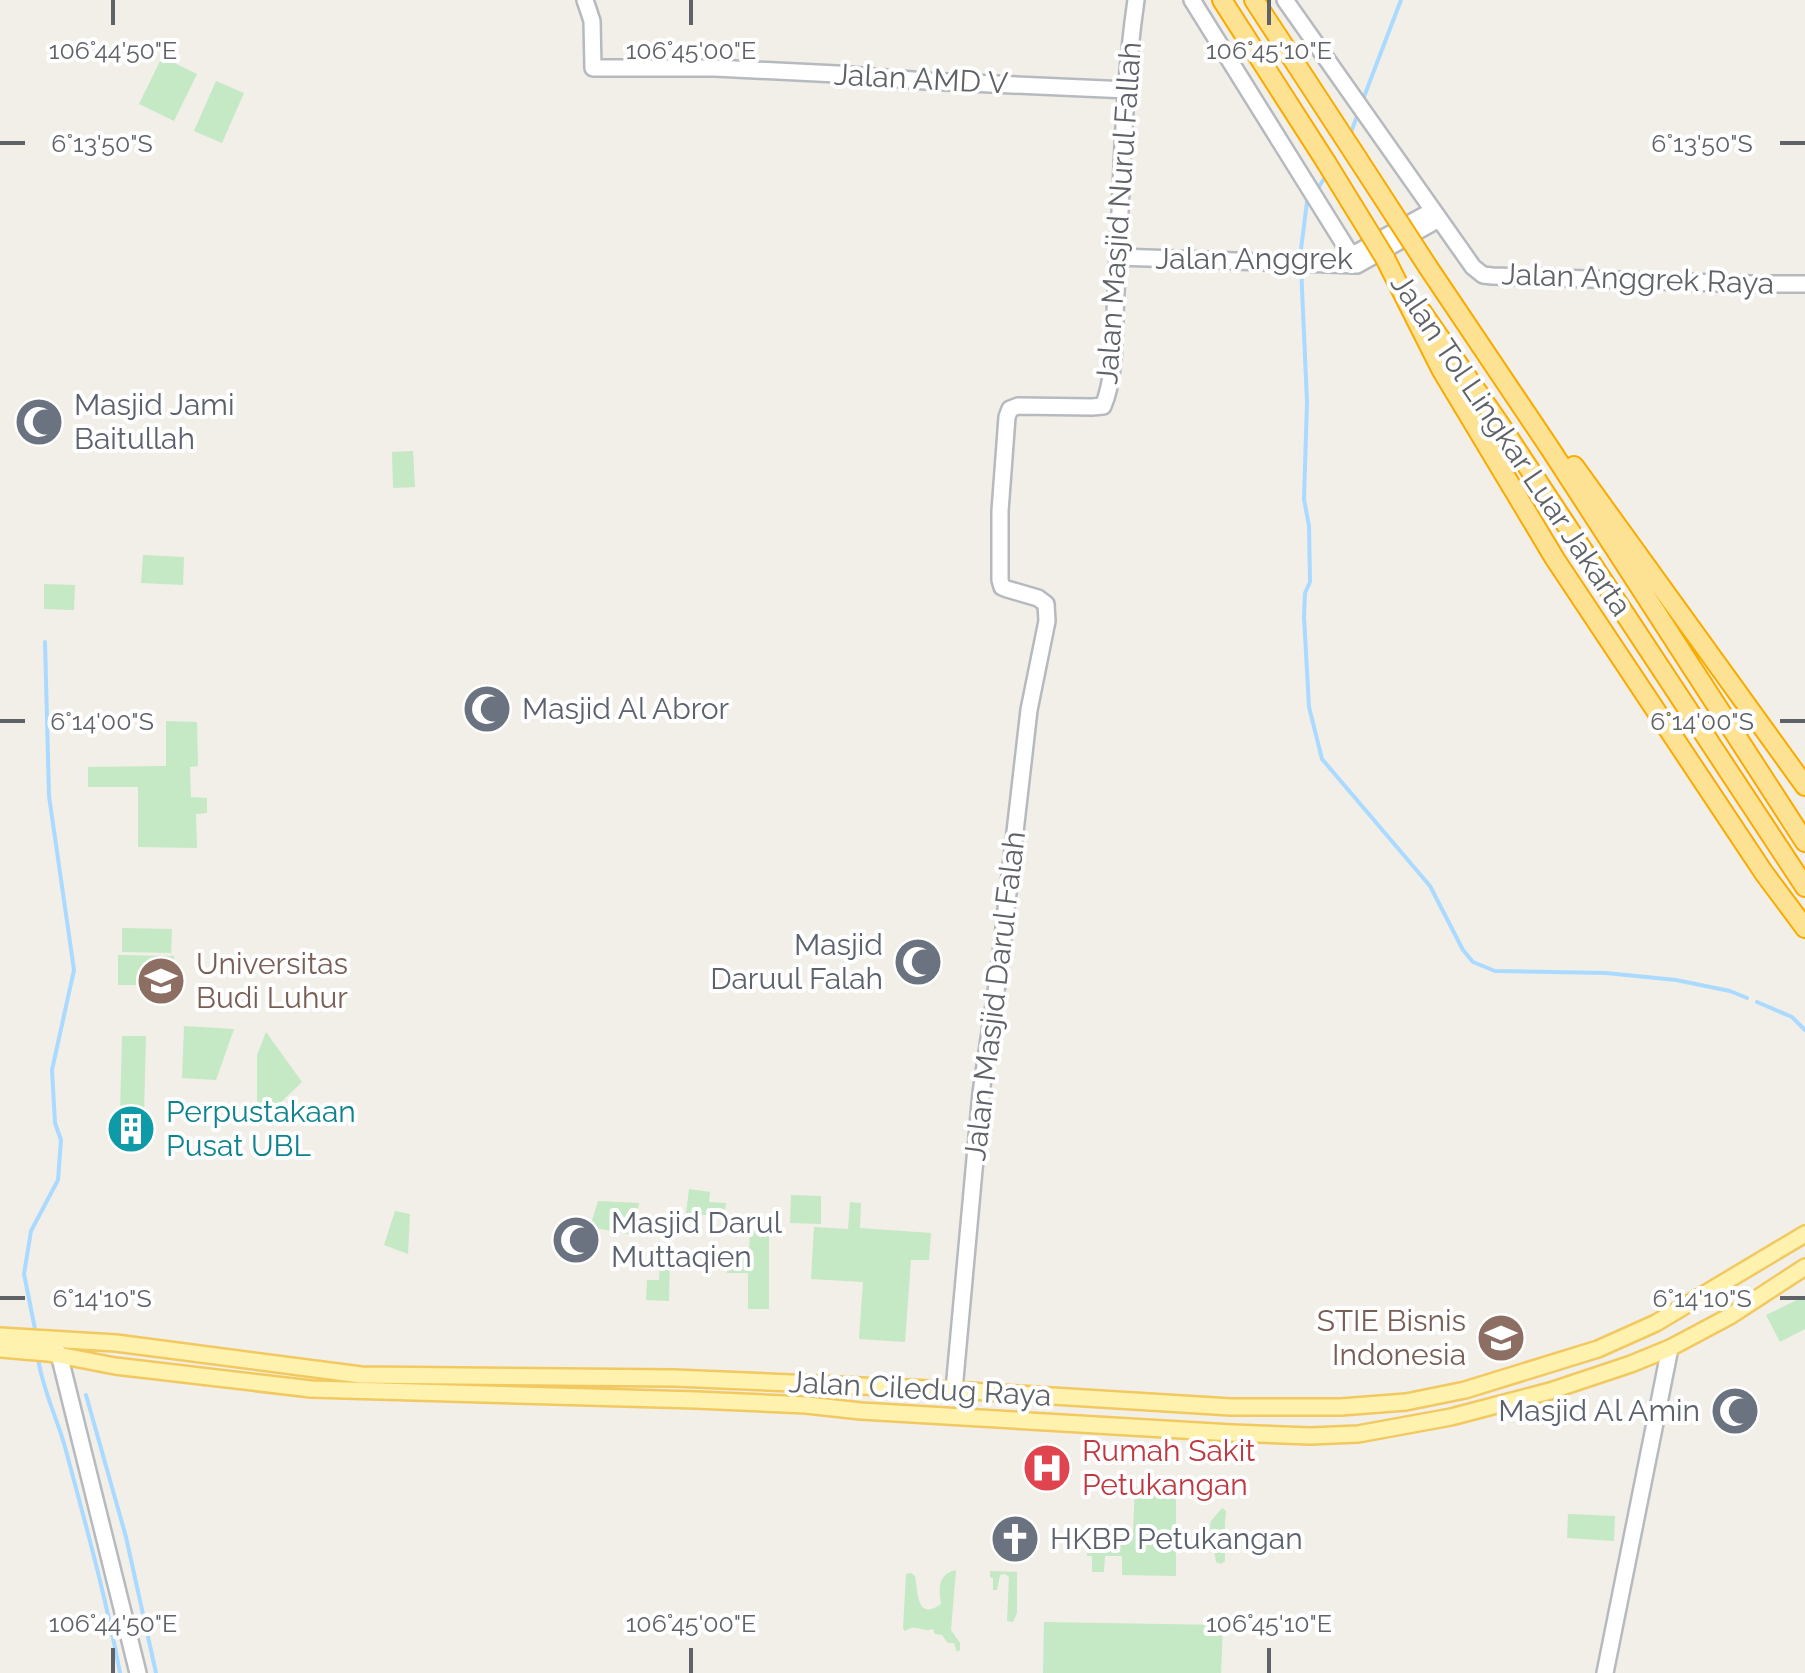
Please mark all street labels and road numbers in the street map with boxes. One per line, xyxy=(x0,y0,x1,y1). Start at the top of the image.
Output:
street label: Jalan Masjid Nurul Fallah xyxy=(1089,41,1148,385)
street label: Jalan AMD V xyxy=(833,56,1009,101)
street label: Jalan Anggrek xyxy=(1155,241,1353,276)
street label: Jalan Anggrek Raya xyxy=(1501,256,1775,301)
street label: Jalan Tol Lingkar Luar Jakarta xyxy=(1384,267,1639,622)
street label: Jalan Masjid Darul Falah xyxy=(957,829,1032,1163)
street label: Jalan Ciledug Raya xyxy=(788,1364,1052,1413)

